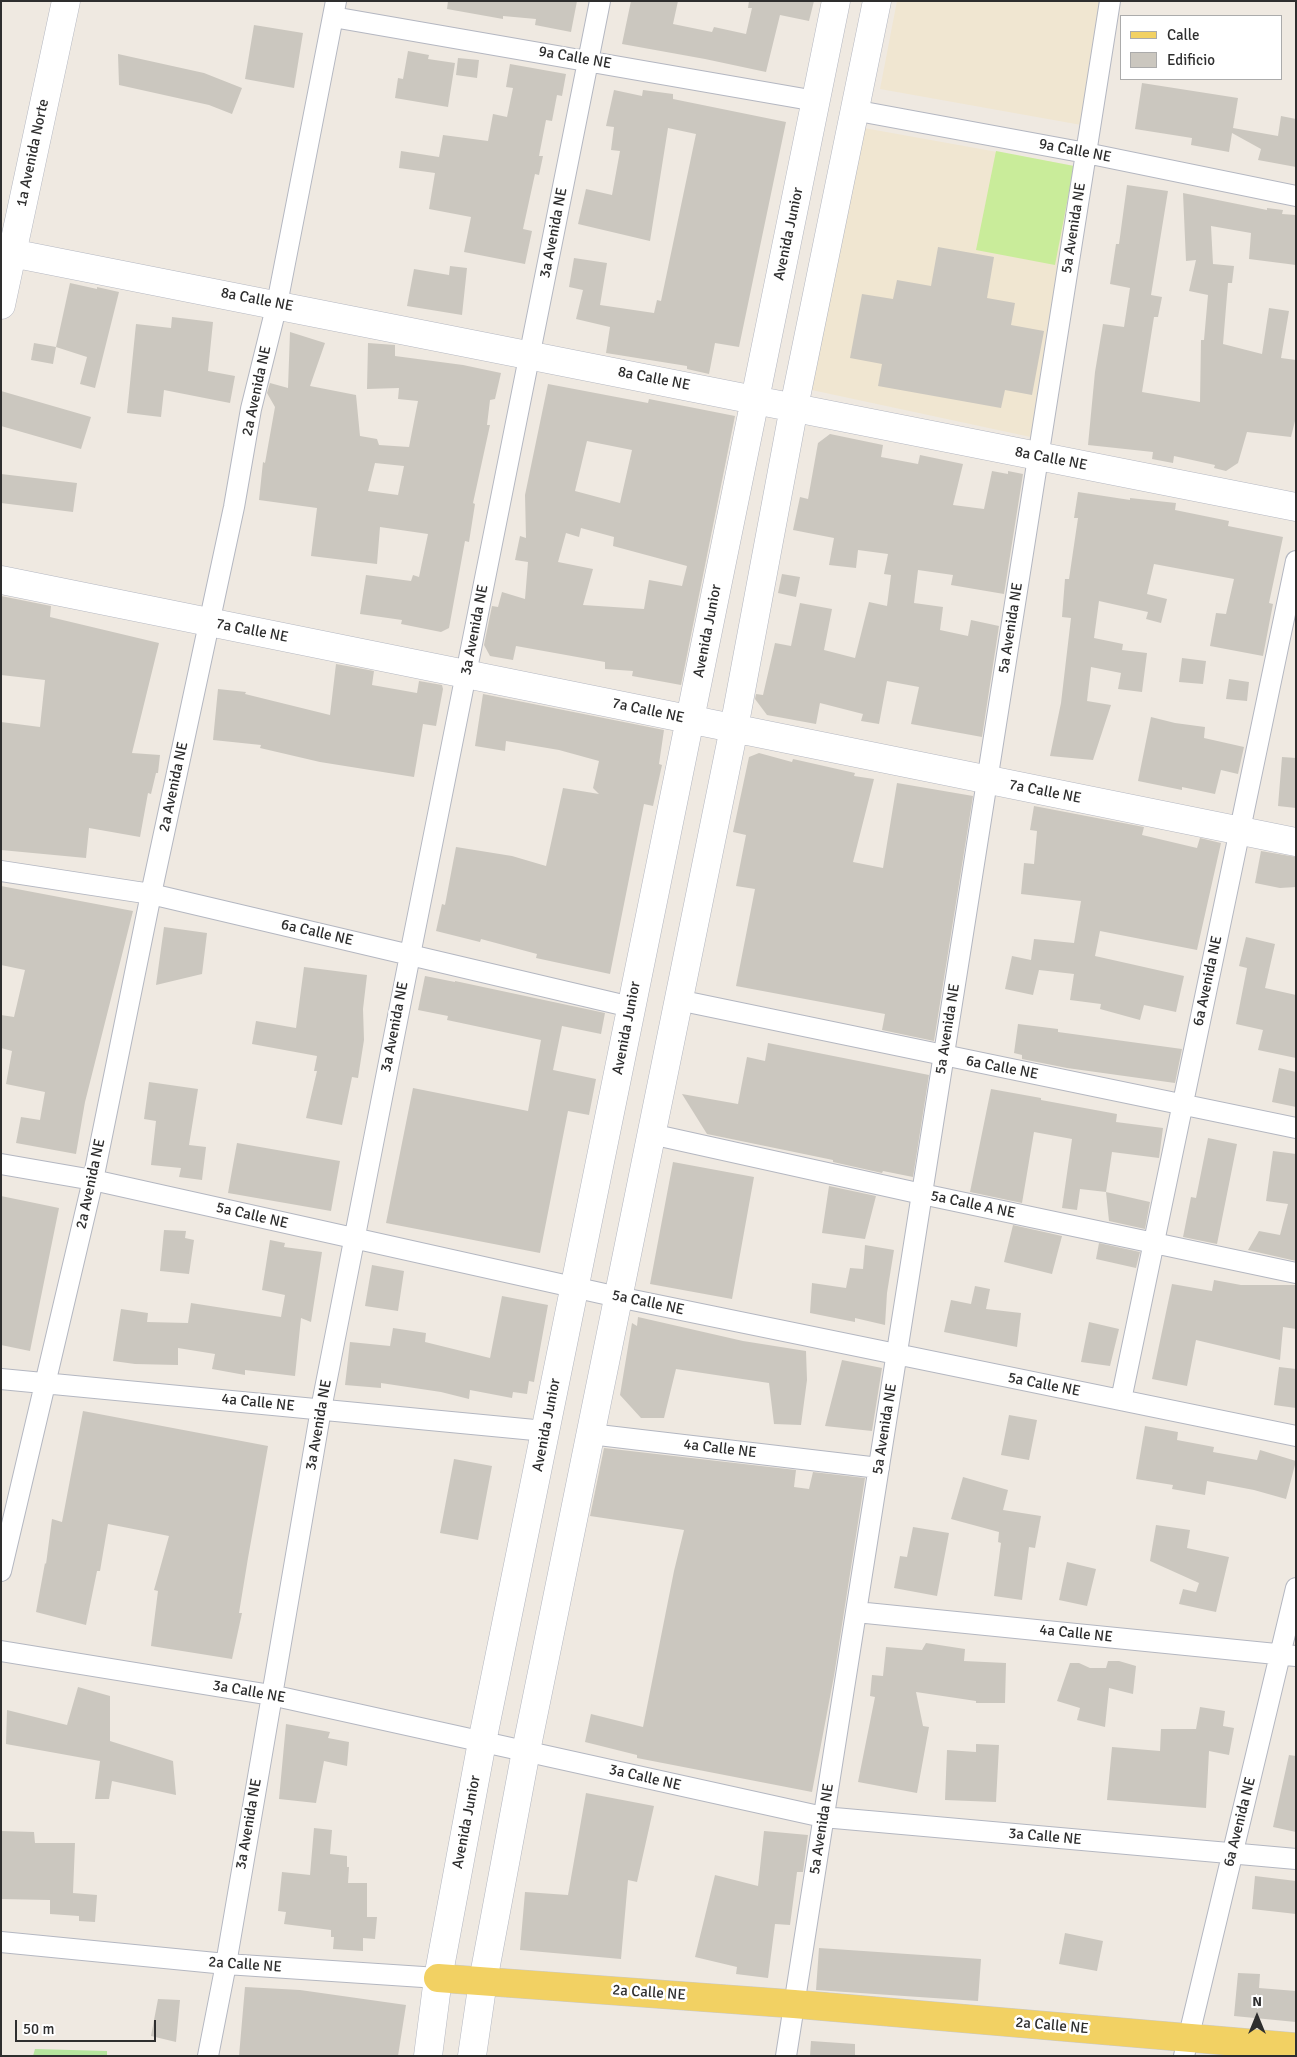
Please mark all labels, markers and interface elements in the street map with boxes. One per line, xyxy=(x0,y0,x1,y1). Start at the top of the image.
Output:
legend xyxy=(1120,15,1282,80)
text: Calle xyxy=(1167,26,1200,44)
street label: 9a Calle NE xyxy=(537,43,613,73)
text: Edificio xyxy=(1167,51,1215,69)
street label: 1a Avenida Norte xyxy=(13,98,53,208)
street label: 9a Calle NE xyxy=(1037,135,1113,167)
street label: 5a Avenida NE xyxy=(1058,181,1090,275)
street label: 3a Avenida NE xyxy=(536,186,572,280)
street label: Avenida Junior xyxy=(770,186,808,282)
street label: 8a Calle NE xyxy=(219,284,295,316)
street label: 2a Avenida NE xyxy=(239,344,275,438)
street label: 8a Calle NE xyxy=(616,363,692,395)
street label: 8a Calle NE xyxy=(1013,443,1089,475)
street label: 5a Avenida NE xyxy=(995,581,1027,675)
street label: 3a Avenida NE xyxy=(457,583,493,677)
street label: Avenida Junior xyxy=(690,583,726,679)
street label: 7a Calle NE xyxy=(214,615,290,647)
street label: 7a Calle NE xyxy=(610,695,686,727)
street label: 2a Avenida NE xyxy=(156,740,192,834)
street label: 7a Calle NE xyxy=(1007,776,1083,808)
street label: 6a Calle NE xyxy=(279,916,355,950)
street label: 6a Avenida NE xyxy=(1190,934,1226,1028)
street label: 3a Avenida NE xyxy=(377,980,413,1074)
street label: Avenida Junior xyxy=(609,980,645,1076)
street label: 5a Avenida NE xyxy=(932,982,964,1076)
street label: 6a Calle NE xyxy=(964,1052,1040,1084)
street label: 2a Avenida NE xyxy=(73,1137,109,1231)
street label: 5a Calle A NE xyxy=(929,1187,1017,1223)
street label: 5a Calle NE xyxy=(214,1199,290,1233)
street label: 5a Calle NE xyxy=(610,1287,686,1319)
street label: 5a Calle NE xyxy=(1006,1369,1082,1401)
street label: Avenida Junior xyxy=(529,1377,565,1473)
street label: 3a Avenida NE xyxy=(302,1378,336,1472)
street label: 5a Avenida NE xyxy=(869,1382,901,1476)
street label: 4a Calle NE xyxy=(220,1390,296,1416)
street label: 4a Calle NE xyxy=(682,1436,758,1462)
street label: 4a Calle NE xyxy=(1038,1621,1114,1647)
street label: 3a Calle NE xyxy=(211,1677,287,1707)
street label: 3a Calle NE xyxy=(607,1761,683,1795)
street label: Avenida Junior xyxy=(449,1774,485,1870)
street label: 6a Avenida NE xyxy=(1220,1775,1260,1869)
street label: 3a Avenida NE xyxy=(232,1777,266,1871)
street label: 5a Avenida NE xyxy=(806,1782,838,1876)
street label: 3a Calle NE xyxy=(1008,1825,1082,1849)
street label: 2a Calle NE xyxy=(208,1953,282,1977)
street label: 2a Calle NE xyxy=(612,1981,686,2005)
north arrow xyxy=(1232,1992,1282,2042)
text: N xyxy=(1252,1993,1262,2010)
scale bar xyxy=(18,2010,159,2042)
street label: 2a Calle NE xyxy=(1015,2014,1089,2038)
text: 50 m xyxy=(23,2020,54,2038)

